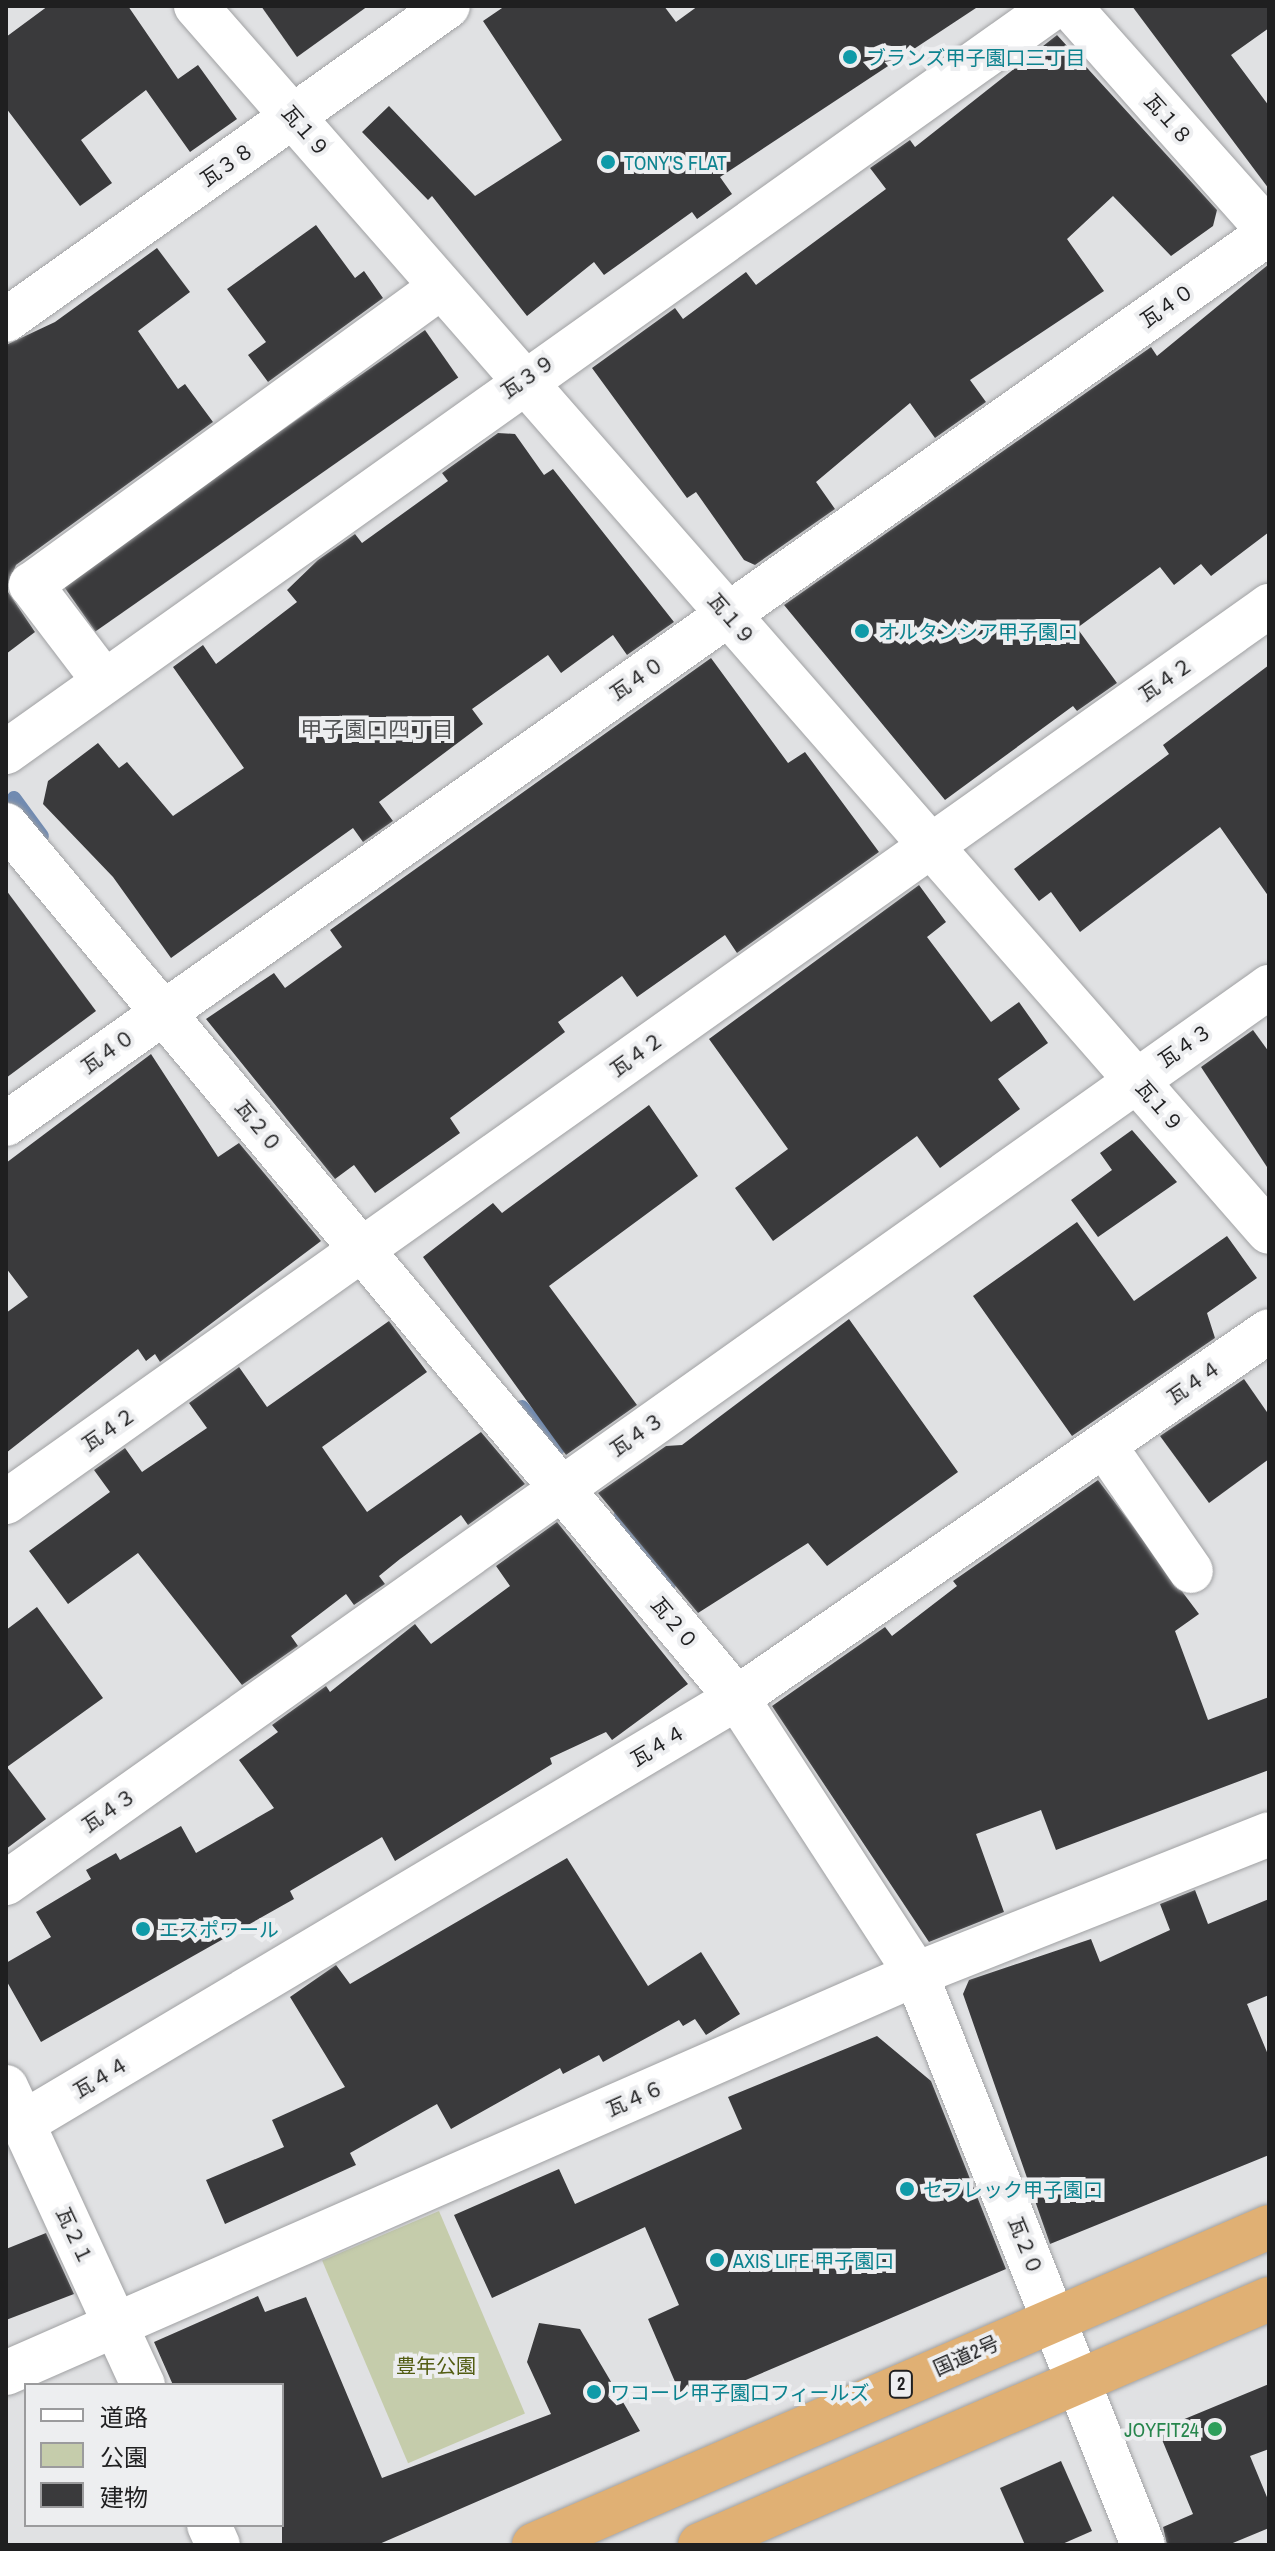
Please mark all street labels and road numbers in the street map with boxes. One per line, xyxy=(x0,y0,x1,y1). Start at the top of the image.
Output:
street label: 瓦１８ xyxy=(1140,89,1198,149)
street label: 瓦１９ xyxy=(277,100,335,162)
street label: 瓦３８ xyxy=(196,137,258,191)
street label: 瓦４０ xyxy=(1136,278,1198,332)
street label: 瓦３９ xyxy=(497,349,559,403)
street label: 瓦１９ xyxy=(703,588,761,650)
street label: 瓦４０ xyxy=(606,651,668,705)
street label: 瓦４２ xyxy=(1135,652,1197,706)
street label: 瓦４３ xyxy=(1154,1018,1216,1072)
street label: 瓦４０ xyxy=(77,1024,139,1078)
street label: 瓦４２ xyxy=(606,1027,668,1081)
street label: 瓦１９ xyxy=(1131,1075,1189,1137)
street label: 瓦２０ xyxy=(231,1095,287,1157)
street label: 瓦４４ xyxy=(1163,1355,1225,1409)
street label: 瓦４２ xyxy=(78,1402,140,1456)
street label: 瓦４３ xyxy=(606,1407,668,1461)
street label: 瓦２０ xyxy=(647,1592,703,1654)
street label: 瓦４４ xyxy=(626,1719,690,1771)
street label: 瓦４３ xyxy=(78,1783,140,1837)
street label: 瓦４４ xyxy=(69,2051,133,2103)
street label: 瓦４６ xyxy=(603,2075,667,2121)
street label: 瓦２１ xyxy=(51,2204,99,2268)
street label: 瓦２０ xyxy=(1004,2214,1048,2278)
street label: 国道2号 xyxy=(930,2330,1002,2380)
road number: 2 xyxy=(887,2370,915,2398)

